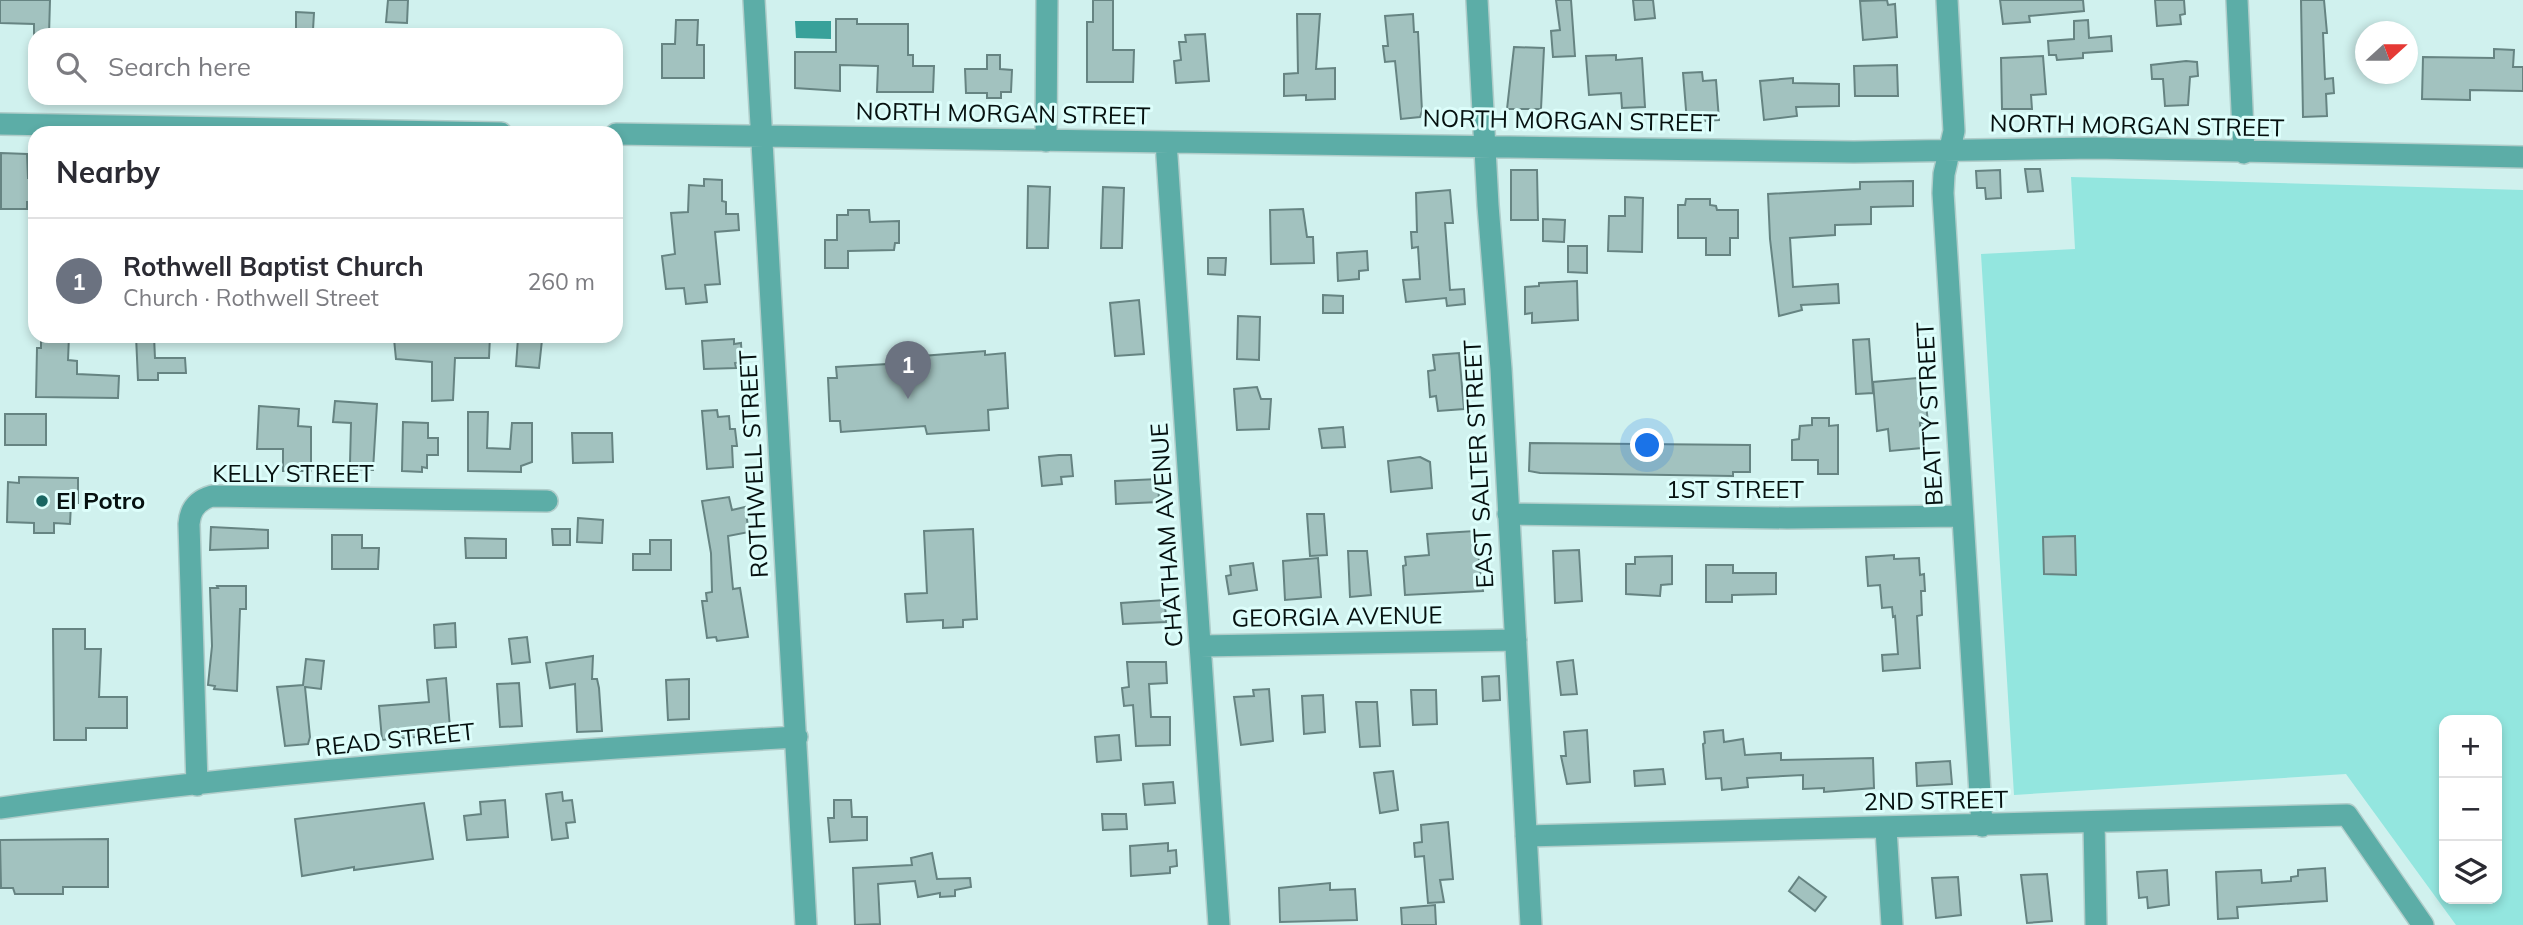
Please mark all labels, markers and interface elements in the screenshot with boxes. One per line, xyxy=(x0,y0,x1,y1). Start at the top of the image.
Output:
north arrow xyxy=(2355,21,2418,84)
search box xyxy=(28,28,623,105)
icon: search xyxy=(52,48,90,86)
text: Search here xyxy=(108,50,251,83)
street label: NORTH MORGAN STREET xyxy=(855,95,1151,131)
street label: NORTH MORGAN STREET xyxy=(1422,102,1718,138)
street label: NORTH MORGAN STREET xyxy=(1989,107,2285,143)
text: Nearby xyxy=(56,153,160,191)
text: Rothwell Baptist Church xyxy=(123,250,424,283)
text: 1 xyxy=(72,267,86,296)
text: 260 m xyxy=(527,267,595,296)
text: Church · Rothwell Street xyxy=(123,283,379,312)
street label: BEATTY STREET xyxy=(1909,321,1949,507)
street label: EAST SALTER STREET xyxy=(1456,339,1499,589)
pin: 1 xyxy=(885,341,931,399)
street label: ROTHWELL STREET xyxy=(732,349,774,579)
street label: CHATHAM AVENUE xyxy=(1143,422,1189,648)
your location xyxy=(1630,428,1664,462)
street label: KELLY STREET xyxy=(212,458,374,488)
street label: 1ST STREET xyxy=(1666,474,1804,504)
place label: El Potro xyxy=(56,485,145,515)
marker: El Potro xyxy=(34,493,50,509)
street label: GEORGIA AVENUE xyxy=(1231,599,1443,633)
map controls xyxy=(2439,715,2502,904)
button: + xyxy=(2439,715,2502,778)
street label: READ STREET xyxy=(314,716,477,762)
button: − xyxy=(2439,778,2502,841)
street label: 2ND STREET xyxy=(1863,784,2009,816)
button: layers xyxy=(2439,841,2502,904)

